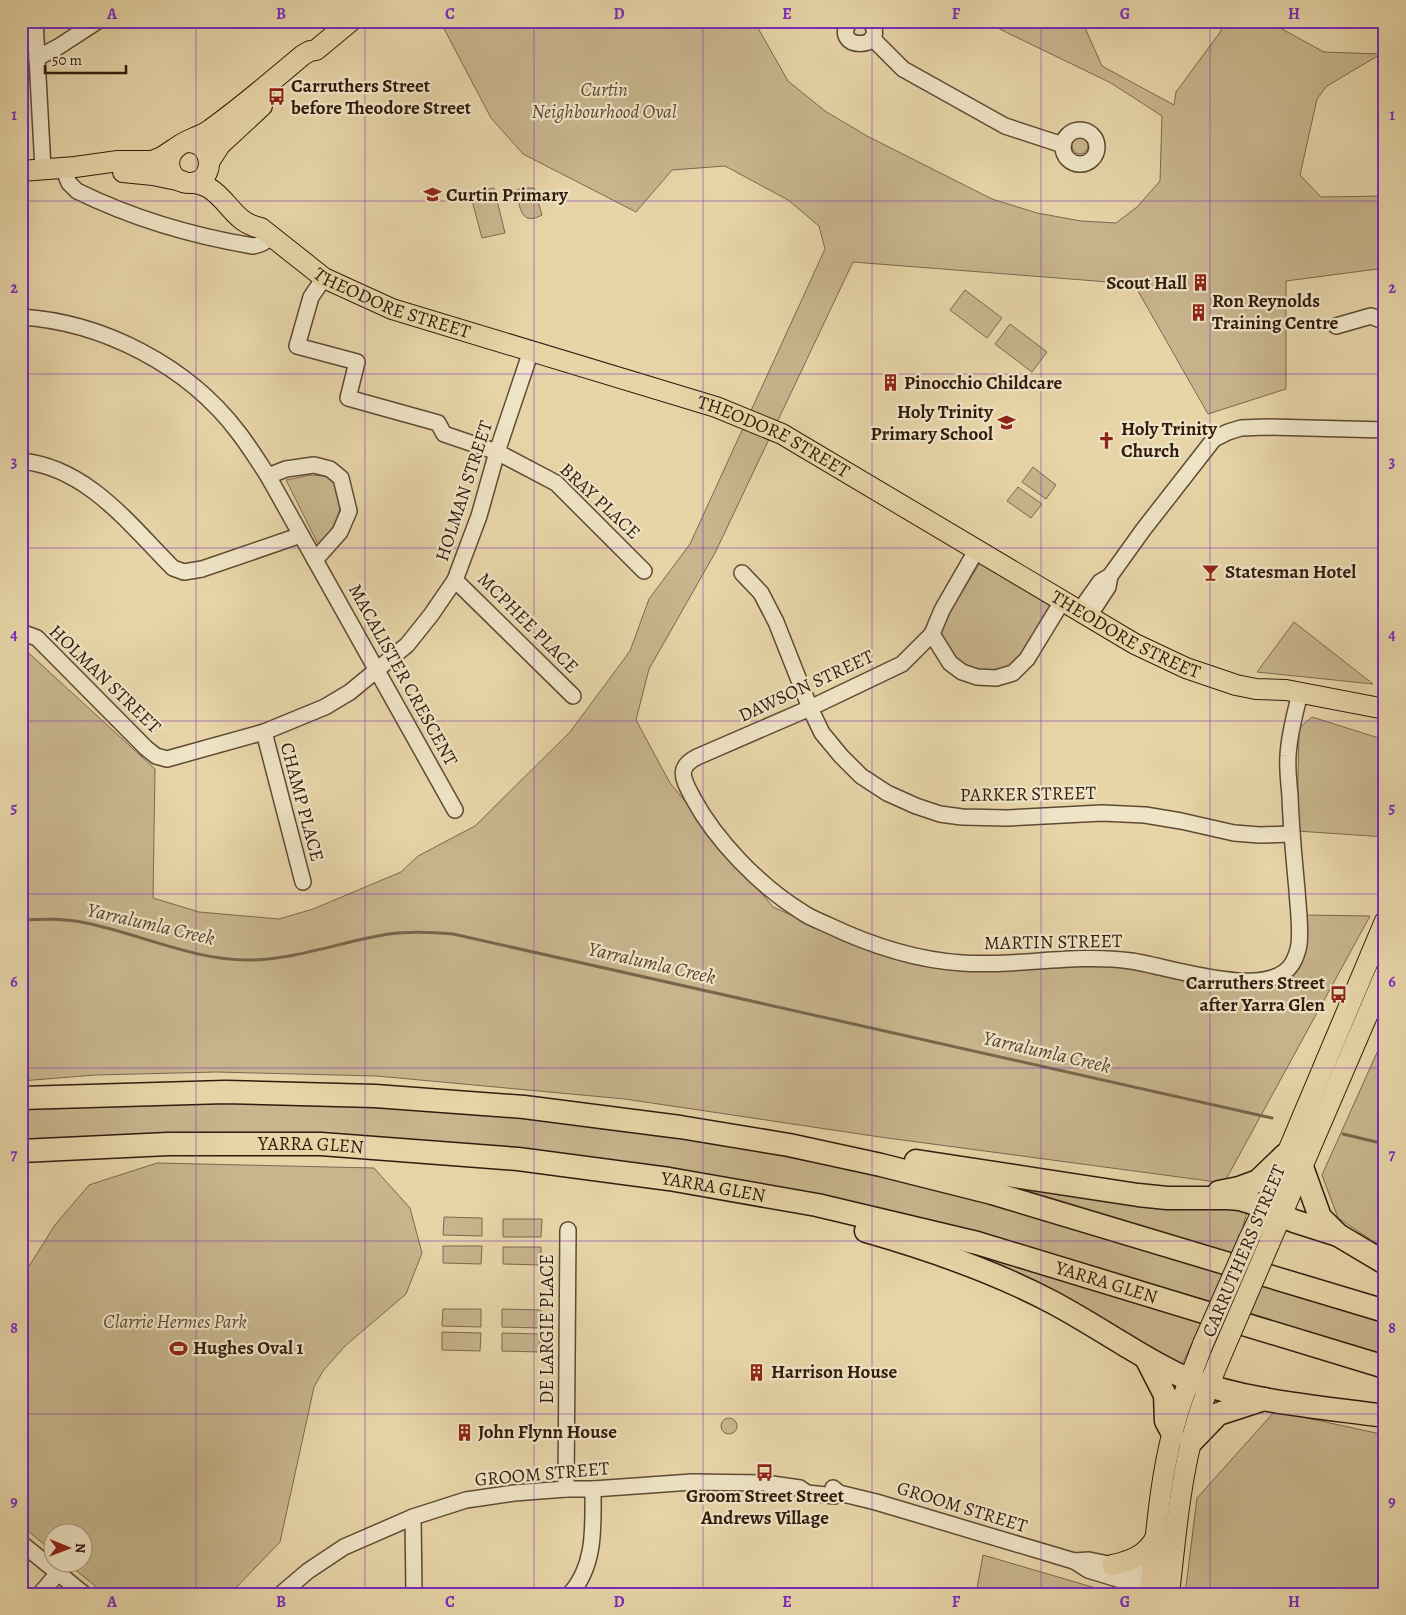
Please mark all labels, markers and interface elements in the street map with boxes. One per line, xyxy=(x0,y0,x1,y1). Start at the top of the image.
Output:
text: A xyxy=(106,3,118,25)
text: B xyxy=(276,3,286,25)
text: C xyxy=(445,3,455,25)
text: D xyxy=(613,3,625,25)
text: E xyxy=(782,3,792,25)
text: F xyxy=(952,3,961,25)
text: G xyxy=(1120,3,1130,25)
text: H xyxy=(1288,3,1300,25)
scale bar xyxy=(45,42,126,74)
text: 50 m xyxy=(52,50,82,70)
place label: Carruthers Street before Theodore Street xyxy=(290,73,472,121)
park label: Curtin Neighbourhood Oval xyxy=(531,77,677,125)
bus stop icon: Carruthers Street before Theodore Street xyxy=(267,87,287,107)
text: 1 xyxy=(11,104,17,126)
text: 1 xyxy=(1389,104,1395,126)
place label: Curtin Primary xyxy=(446,182,569,208)
school or university icon: Curtin Primary xyxy=(422,185,442,205)
street label: THEODORE STREET xyxy=(308,261,474,345)
place label: Scout Hall xyxy=(1106,270,1187,296)
building icon: Scout Hall xyxy=(1191,273,1211,293)
text: 2 xyxy=(10,277,18,299)
text: 2 xyxy=(1388,277,1396,299)
place label: Ron Reynolds Training Centre xyxy=(1212,288,1339,336)
building icon: Ron Reynolds Training Centre xyxy=(1188,302,1208,322)
place label: Pinocchio Childcare xyxy=(904,370,1063,396)
building icon: Pinocchio Childcare xyxy=(880,373,900,393)
street label: THEODORE STREET xyxy=(694,389,855,485)
place label: Holy Trinity Primary School xyxy=(870,399,994,447)
school or university icon: Holy Trinity Primary School xyxy=(997,413,1017,433)
place label: Holy Trinity Church xyxy=(1121,416,1218,464)
street label: HOLMAN STREET xyxy=(429,417,499,565)
church icon: Holy Trinity Church xyxy=(1097,430,1117,450)
text: 3 xyxy=(11,451,18,473)
text: 3 xyxy=(1389,451,1396,473)
street label: BRAY PLACE xyxy=(554,457,646,545)
place label: Statesman Hotel xyxy=(1225,559,1356,585)
bar icon: Statesman Hotel xyxy=(1201,562,1221,582)
street label: MCPHEE PLACE xyxy=(472,567,584,679)
street label: MACALISTER CRESCENT xyxy=(342,579,464,771)
street label: THEODORE STREET xyxy=(1046,584,1205,685)
street label: HOLMAN STREET xyxy=(43,619,167,740)
text: 4 xyxy=(10,624,18,646)
text: 4 xyxy=(1388,624,1396,646)
street label: DAWSON STREET xyxy=(734,643,878,729)
street label: CHAMP PLACE xyxy=(274,740,330,864)
street label: PARKER STREET xyxy=(960,780,1097,808)
text: 5 xyxy=(11,797,18,819)
text: 5 xyxy=(1389,797,1396,819)
water label: Yarralumla Creek xyxy=(85,896,218,952)
street label: MARTIN STREET xyxy=(984,928,1123,956)
water label: Yarralumla Creek xyxy=(586,935,719,991)
place label: Carruthers Street after Yarra Glen xyxy=(1186,970,1326,1018)
text: 6 xyxy=(10,971,18,993)
text: 6 xyxy=(1388,971,1396,993)
bus stop icon: Carruthers Street after Yarra Glen xyxy=(1329,984,1349,1004)
water label: Yarralumla Creek xyxy=(981,1024,1114,1080)
street label: YARRA GLEN xyxy=(257,1131,365,1160)
text: 7 xyxy=(11,1144,18,1166)
text: 7 xyxy=(1389,1144,1396,1166)
street label: CARRUTHERS STREET xyxy=(1196,1160,1292,1341)
street label: YARRA GLEN xyxy=(659,1165,768,1209)
street label: DE LARGIE PLACE xyxy=(534,1254,560,1404)
street label: YARRA GLEN xyxy=(1051,1254,1161,1310)
park label: Clarrie Hermes Park xyxy=(103,1309,247,1335)
text: 8 xyxy=(10,1317,18,1339)
text: 8 xyxy=(1388,1317,1396,1339)
place label: Hughes Oval 1 xyxy=(193,1335,303,1361)
sports icon: Hughes Oval 1 xyxy=(169,1338,189,1358)
place label: Harrison House xyxy=(771,1359,898,1385)
building icon: Harrison House xyxy=(747,1362,767,1382)
place label: John Flynn House xyxy=(478,1419,617,1445)
building icon: John Flynn House xyxy=(454,1422,474,1442)
street label: GROOM STREET xyxy=(474,1455,611,1493)
bus stop icon: Groom Street Street Andrews Village xyxy=(755,1463,775,1483)
street label: GROOM STREET xyxy=(894,1475,1031,1539)
place label: Groom Street Street Andrews Village xyxy=(686,1483,845,1531)
text: 9 xyxy=(10,1491,18,1513)
text: 9 xyxy=(1388,1491,1396,1513)
north arrow xyxy=(42,1522,92,1572)
text: N xyxy=(71,1543,90,1553)
text: A xyxy=(106,1591,118,1613)
text: B xyxy=(276,1591,286,1613)
text: C xyxy=(445,1591,455,1613)
text: D xyxy=(613,1591,625,1613)
text: E xyxy=(782,1591,792,1613)
text: F xyxy=(952,1591,961,1613)
text: G xyxy=(1120,1591,1130,1613)
text: H xyxy=(1288,1591,1300,1613)

